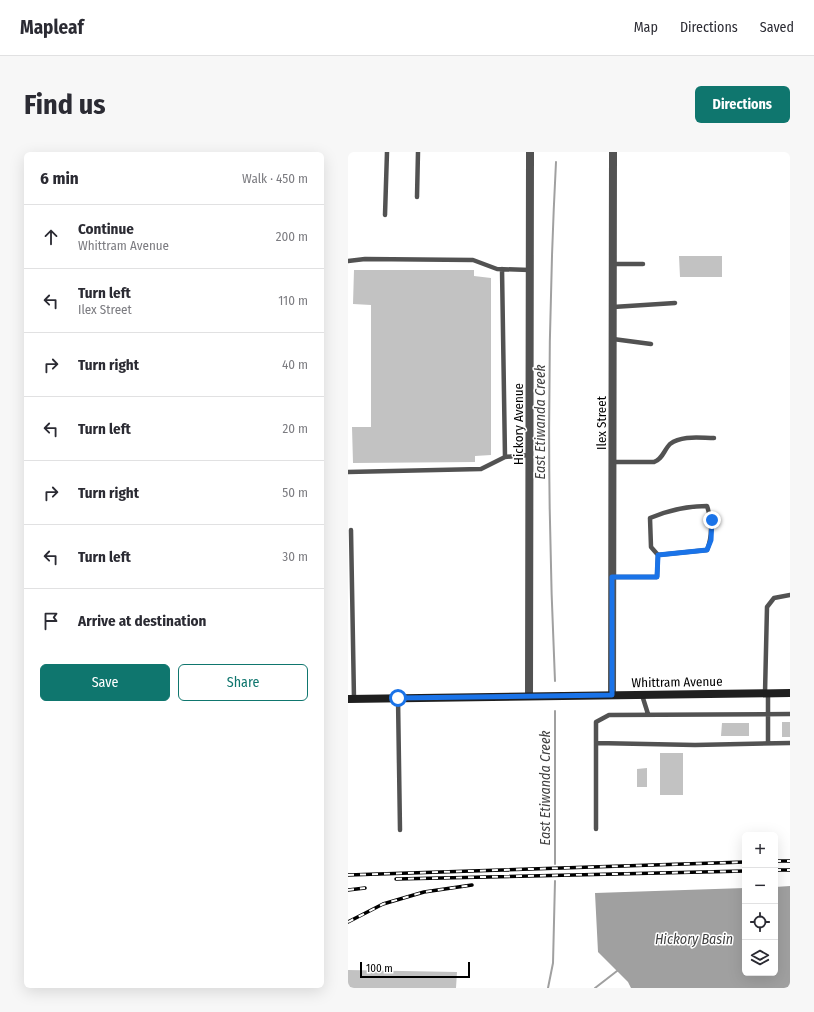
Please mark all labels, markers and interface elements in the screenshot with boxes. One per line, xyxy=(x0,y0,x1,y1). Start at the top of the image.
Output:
text: Mapleaf xyxy=(20,16,84,39)
text: Map xyxy=(634,19,658,36)
text: Directions xyxy=(680,19,738,36)
text: Saved xyxy=(760,19,794,36)
button: Directions xyxy=(695,86,790,123)
text: Find us xyxy=(24,88,106,121)
text: 6 min xyxy=(40,168,79,189)
text: Walk · 450 m xyxy=(242,171,308,186)
text: Continue xyxy=(78,220,134,238)
icon: ahead xyxy=(40,226,62,248)
text: 200 m xyxy=(276,229,308,244)
text: Whittram Avenue xyxy=(78,238,169,253)
text: Turn left xyxy=(78,284,131,302)
icon: left xyxy=(40,290,62,312)
text: 110 m xyxy=(278,293,308,308)
text: Ilex Street xyxy=(78,302,132,317)
icon: right xyxy=(40,354,62,376)
text: Turn right xyxy=(78,356,139,374)
text: 40 m xyxy=(282,357,308,372)
water label: East Etiwanda Creek xyxy=(532,364,549,479)
street label: Hickory Avenue xyxy=(511,383,526,465)
street label: Ilex Street xyxy=(594,395,609,450)
icon: left xyxy=(40,418,62,440)
text: Turn left xyxy=(78,420,131,438)
text: 20 m xyxy=(282,421,308,436)
icon: right xyxy=(40,482,62,504)
text: Turn right xyxy=(78,484,139,502)
text: 50 m xyxy=(282,485,308,500)
route end xyxy=(703,511,721,529)
icon: left xyxy=(40,546,62,568)
text: Turn left xyxy=(78,548,131,566)
text: 30 m xyxy=(282,549,308,564)
icon: arrive xyxy=(40,610,62,632)
text: Arrive at destination xyxy=(78,612,206,630)
button: Save xyxy=(40,664,170,701)
button: Share xyxy=(178,664,308,701)
street label: Whittram Avenue xyxy=(631,674,723,690)
route start xyxy=(389,689,407,707)
water label: East Etiwanda Creek xyxy=(537,730,554,845)
map controls xyxy=(742,832,778,976)
button: + xyxy=(742,832,778,868)
button: − xyxy=(742,868,778,904)
button: locate xyxy=(742,904,778,940)
water label: Hickory Basin xyxy=(655,931,733,948)
button: layers xyxy=(742,940,778,976)
scale bar xyxy=(360,960,470,979)
text: 100 m xyxy=(366,962,393,975)

